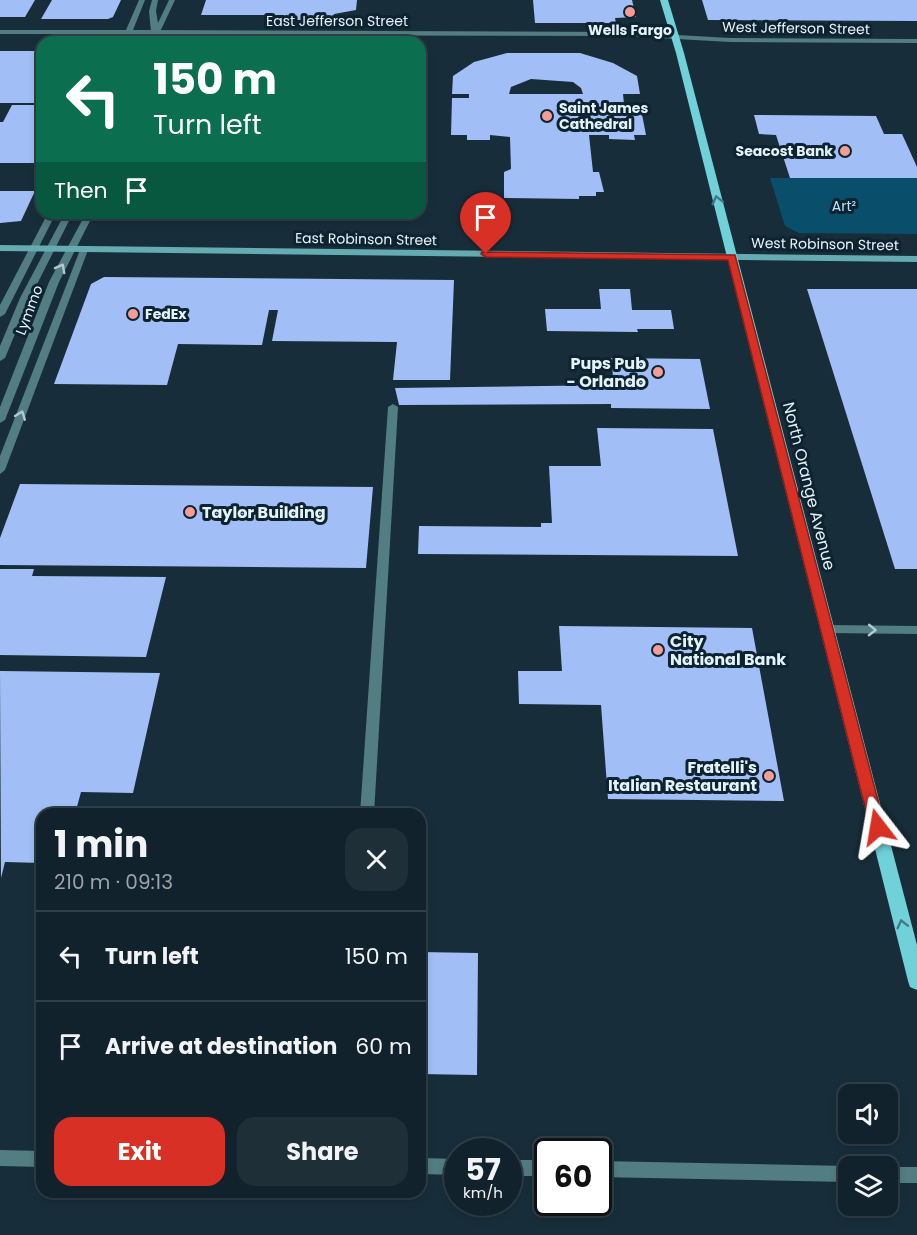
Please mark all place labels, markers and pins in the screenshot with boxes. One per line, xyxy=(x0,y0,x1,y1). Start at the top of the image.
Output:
marker: Wells Fargo xyxy=(623,5,637,19)
place label: Wells Fargo xyxy=(588,20,672,40)
place label: Saint James Cathedral xyxy=(559,98,648,134)
marker: Saint James Cathedral xyxy=(540,109,554,123)
place label: Seacost Bank xyxy=(736,141,833,161)
marker: Seacost Bank xyxy=(838,144,852,158)
pin xyxy=(460,192,511,254)
place label: FedEx xyxy=(145,304,187,324)
marker: FedEx xyxy=(126,307,140,321)
place label: Pups Pub - Orlando xyxy=(566,352,646,393)
marker: Pups Pub - Orlando xyxy=(651,365,665,379)
place label: Taylor Building xyxy=(202,501,326,524)
marker: Taylor Building xyxy=(183,505,197,519)
place label: City National Bank xyxy=(670,630,786,671)
marker: City National Bank xyxy=(651,643,665,657)
place label: Fratelli's Italian Restaurant xyxy=(608,756,757,797)
marker: Fratelli's Italian Restaurant xyxy=(762,769,776,783)

